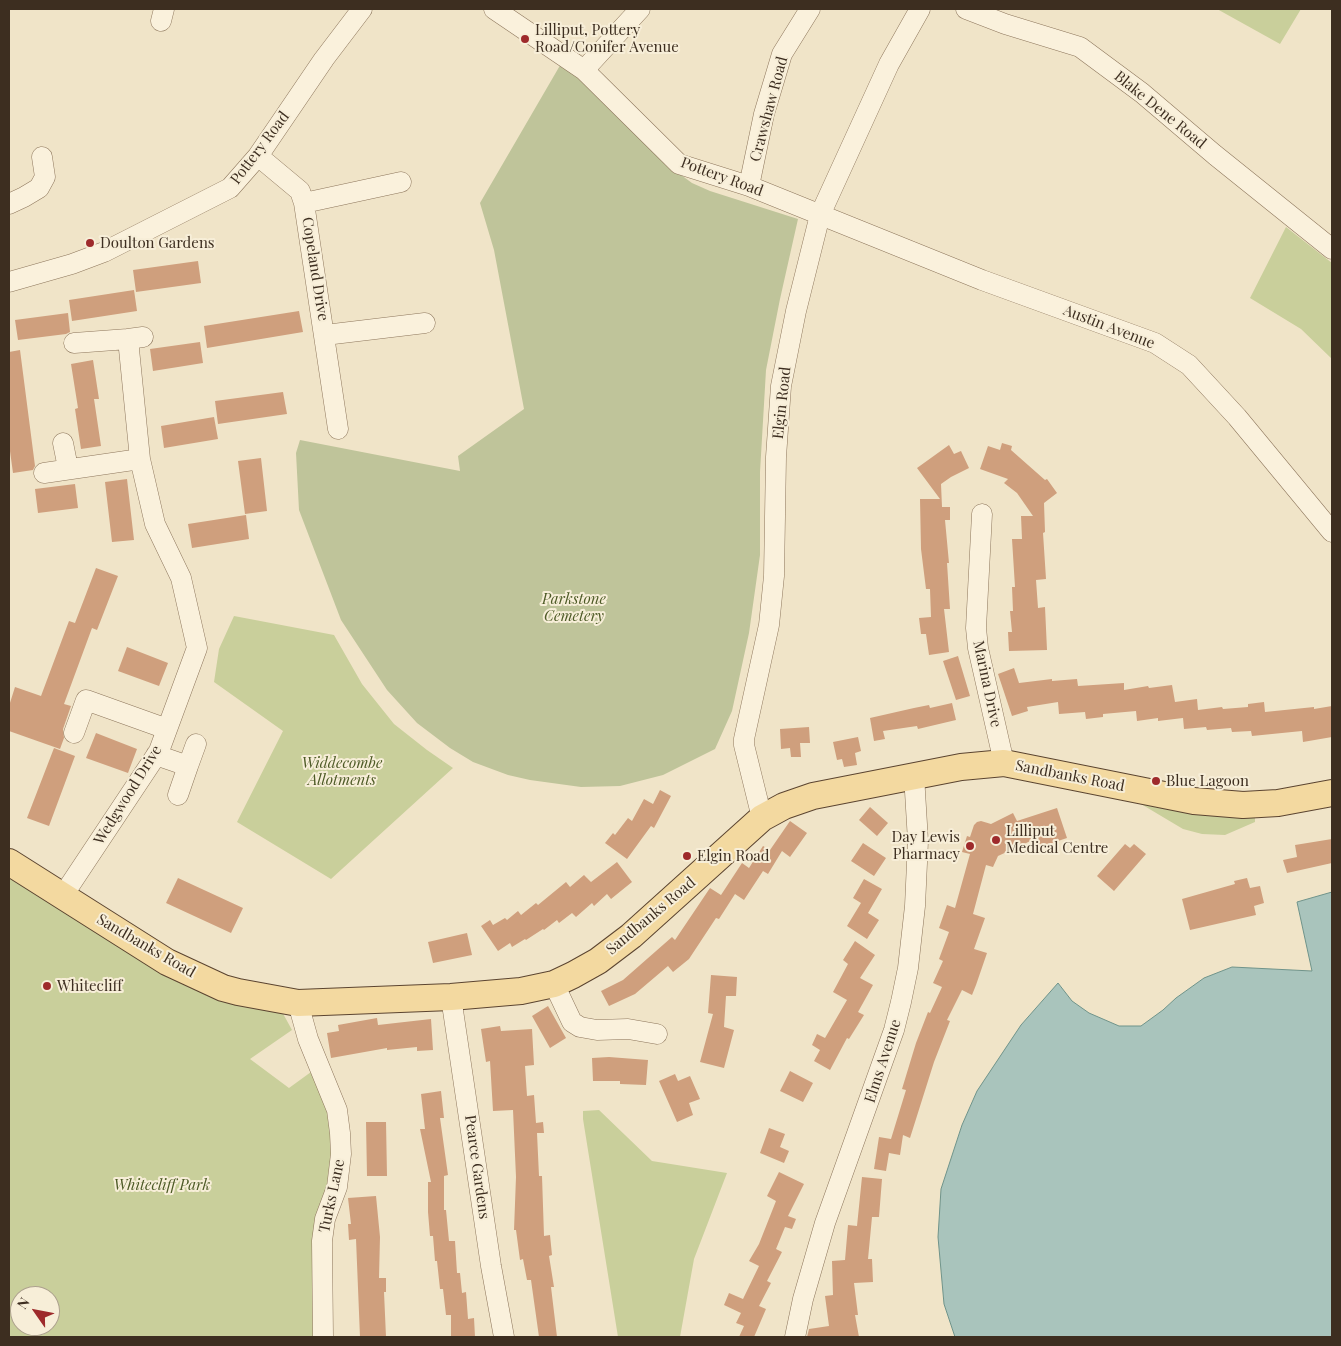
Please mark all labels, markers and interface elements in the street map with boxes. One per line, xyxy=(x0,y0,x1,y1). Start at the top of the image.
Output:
place label: Lilliput, Pottery Road/Conifer Avenue xyxy=(535,21,679,56)
marker: Lilliput, Pottery Road/Conifer Avenue xyxy=(519,33,531,45)
street label: Crawshaw Road xyxy=(746,54,792,164)
street label: Blake Dene Road xyxy=(1110,67,1210,153)
street label: Pottery Road xyxy=(227,108,293,188)
street label: Pottery Road xyxy=(678,154,766,200)
street label: Copeland Drive xyxy=(298,216,332,322)
place label: Doulton Gardens xyxy=(100,234,215,252)
marker: Doulton Gardens xyxy=(84,237,96,249)
street label: Austin Avenue xyxy=(1061,301,1157,353)
street label: Elgin Road xyxy=(769,366,795,440)
park label: Parkstone Cemetery xyxy=(542,590,606,625)
street label: Marina Drive xyxy=(969,639,1005,729)
street label: Wedgwood Drive xyxy=(90,742,166,848)
park label: Widdecombe Allotments xyxy=(302,754,382,789)
street label: Sandbanks Road xyxy=(1014,757,1126,795)
place label: Blue Lagoon xyxy=(1166,772,1249,790)
marker: Blue Lagoon xyxy=(1150,775,1162,787)
place label: Lilliput Medical Centre xyxy=(1006,822,1108,857)
place label: Day Lewis Pharmacy xyxy=(892,828,960,863)
marker: Lilliput Medical Centre xyxy=(990,834,1002,846)
marker: Day Lewis Pharmacy xyxy=(964,840,976,852)
place label: Elgin Road xyxy=(697,847,770,865)
marker: Elgin Road xyxy=(681,850,693,862)
street label: Sandbanks Road xyxy=(603,873,699,959)
street label: Sandbanks Road xyxy=(93,910,199,982)
place label: Whitecliff xyxy=(57,977,122,995)
marker: Whitecliff xyxy=(41,980,53,992)
street label: Elms Avenue xyxy=(861,1017,905,1105)
street label: Pearce Gardens xyxy=(461,1114,493,1220)
street label: Turks Lane xyxy=(315,1158,349,1234)
park label: Whitecliff Park xyxy=(114,1176,210,1194)
north arrow xyxy=(10,1286,60,1336)
text: N xyxy=(12,1294,34,1313)

